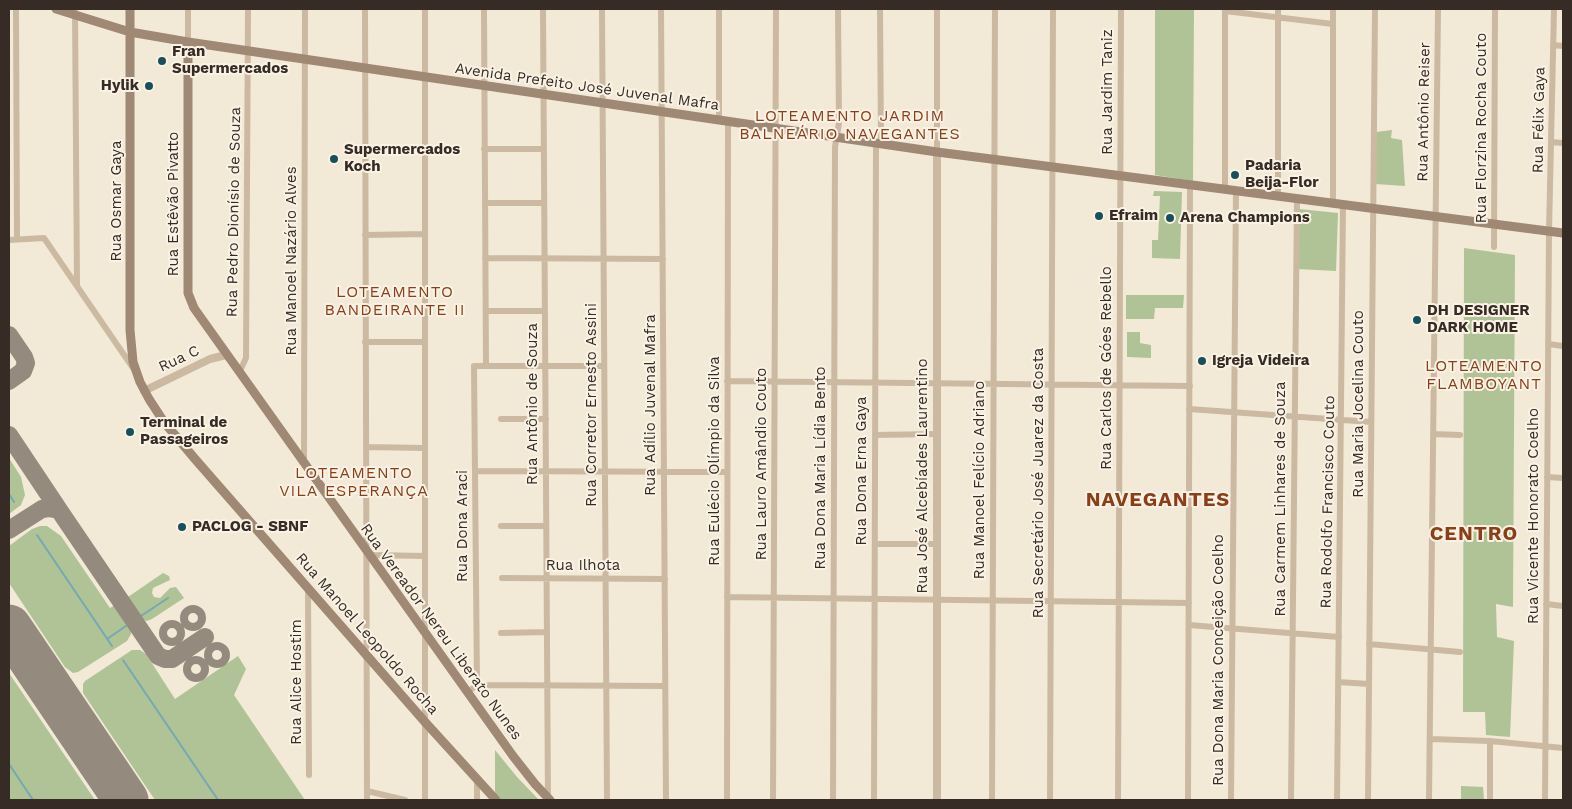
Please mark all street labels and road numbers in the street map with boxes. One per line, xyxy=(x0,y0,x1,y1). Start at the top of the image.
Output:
street label: Rua Jardim Taniz xyxy=(1099,29,1117,155)
street label: Rua Florzina Rocha Couto xyxy=(1473,33,1491,223)
street label: Rua Antônio Reiser xyxy=(1414,42,1434,182)
street label: Avenida Prefeito José Juvenal Mafra xyxy=(454,60,720,114)
street label: Rua Félix Gaya xyxy=(1529,67,1549,173)
street label: Rua Pedro Dionísio de Souza xyxy=(223,107,245,317)
street label: Rua Estêvão Pivatto xyxy=(165,132,183,276)
street label: Rua Osmar Gaya xyxy=(108,141,126,261)
street label: Rua Manoel Nazário Alves xyxy=(283,166,301,356)
street label: Rua Carlos de Góes Rebello xyxy=(1098,266,1116,470)
street label: Rua Corretor Ernesto Assini xyxy=(583,303,601,507)
street label: Rua Maria Jocelina Couto xyxy=(1350,310,1368,498)
street label: Rua Adílio Juvenal Mafra xyxy=(642,314,660,496)
street label: Rua Antônio de Souza xyxy=(524,323,542,485)
street label: Rua C xyxy=(156,342,202,376)
street label: Rua Secretário José Juarez da Costa xyxy=(1030,348,1048,618)
street label: Rua Eulécio Olímpio da Silva xyxy=(706,356,724,566)
street label: Rua José Alcebíades Laurentino xyxy=(914,358,932,594)
street label: Rua Dona Maria Lídia Bento xyxy=(812,366,830,570)
street label: Rua Lauro Amândio Couto xyxy=(753,368,771,560)
street label: Rua Manoel Felício Adriano xyxy=(971,381,989,579)
street label: Rua Carmem Linhares de Souza xyxy=(1272,381,1290,617)
street label: Rua Rodolfo Francisco Couto xyxy=(1317,395,1339,609)
street label: Rua Dona Erna Gaya xyxy=(853,397,871,545)
street label: Rua Vicente Honorato Coelho xyxy=(1525,408,1543,624)
street label: Rua Dona Araci xyxy=(454,470,472,582)
street label: Rua Vereador Nereu Liberato Nunes xyxy=(356,520,526,744)
street label: Rua Dona Maria Conceição Coelho xyxy=(1210,534,1228,786)
street label: Rua Manoel Leopoldo Rocha xyxy=(292,549,442,719)
street label: Rua Ilhota xyxy=(546,557,620,575)
street label: Rua Alice Hostim xyxy=(288,619,306,745)

